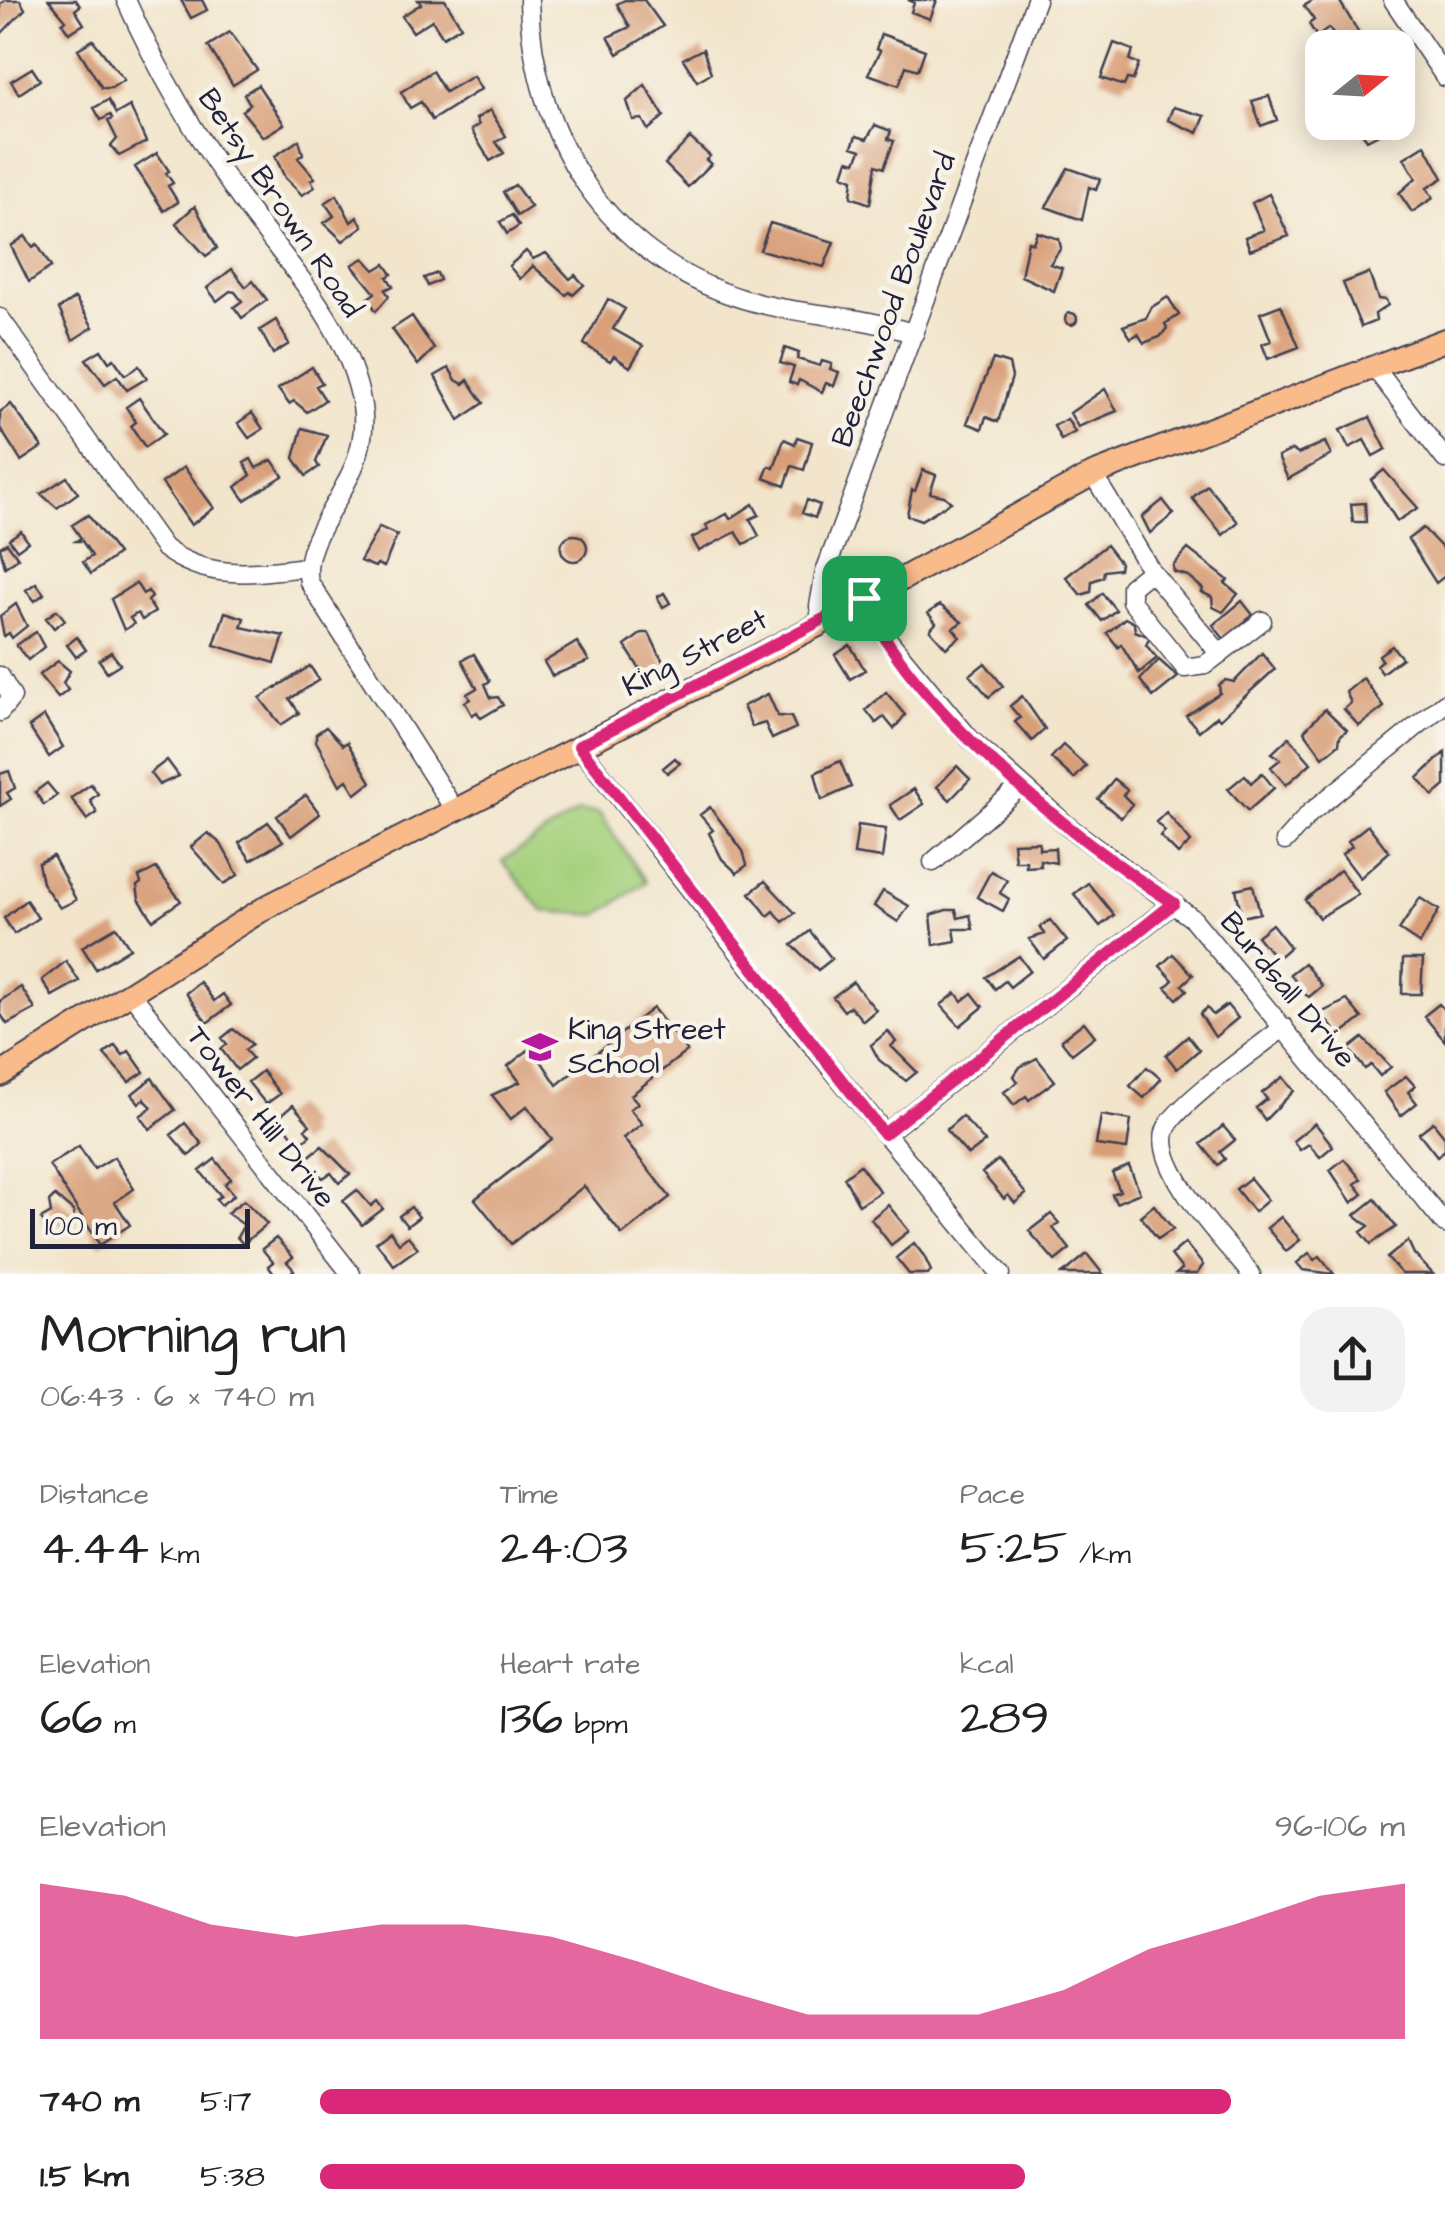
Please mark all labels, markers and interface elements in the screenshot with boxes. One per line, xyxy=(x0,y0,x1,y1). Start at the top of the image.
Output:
north arrow xyxy=(1305,30,1415,140)
map controls xyxy=(1305,30,1415,140)
street label: Betsy Brown Road xyxy=(187,80,372,326)
street label: Beechwood Boulevard xyxy=(821,147,967,453)
pin xyxy=(822,556,907,641)
icon: arrive xyxy=(837,571,892,626)
street label: King Street xyxy=(615,598,775,708)
street label: Burdsall Drive xyxy=(1210,903,1366,1077)
place label: King Street School xyxy=(568,1009,726,1085)
street label: Tower Hill Drive xyxy=(176,1017,346,1217)
school or university icon: King Street School xyxy=(521,1028,559,1066)
scale bar xyxy=(30,1204,250,1248)
text: 100 m xyxy=(45,1207,117,1246)
text: Morning run xyxy=(40,1298,346,1374)
button: share xyxy=(1300,1307,1405,1412)
text: 06:43 · 6 × 740 m xyxy=(40,1374,314,1419)
text: Distance xyxy=(40,1475,149,1514)
text: Time xyxy=(500,1475,559,1514)
text: Pace xyxy=(960,1475,1025,1514)
text: 4.44 xyxy=(40,1514,149,1583)
text: 24:03 xyxy=(500,1514,628,1583)
text: 5:25 xyxy=(960,1514,1068,1583)
text: km xyxy=(149,1535,199,1574)
text: /km xyxy=(1068,1535,1131,1574)
text: Elevation xyxy=(40,1645,150,1684)
text: Heart rate xyxy=(500,1645,641,1684)
text: kcal xyxy=(960,1645,1014,1684)
text: 66 xyxy=(40,1684,103,1753)
text: 136 xyxy=(500,1684,563,1753)
text: 289 xyxy=(960,1684,1050,1753)
text: m xyxy=(103,1705,136,1744)
text: bpm xyxy=(563,1705,628,1744)
text: Elevation xyxy=(40,1804,166,1849)
text: 96–106 m xyxy=(1275,1804,1405,1849)
text: 740 m xyxy=(40,2079,139,2124)
text: 5:17 xyxy=(200,2079,252,2124)
text: 1.5 km xyxy=(40,2154,129,2199)
text: 5:38 xyxy=(200,2154,265,2199)

